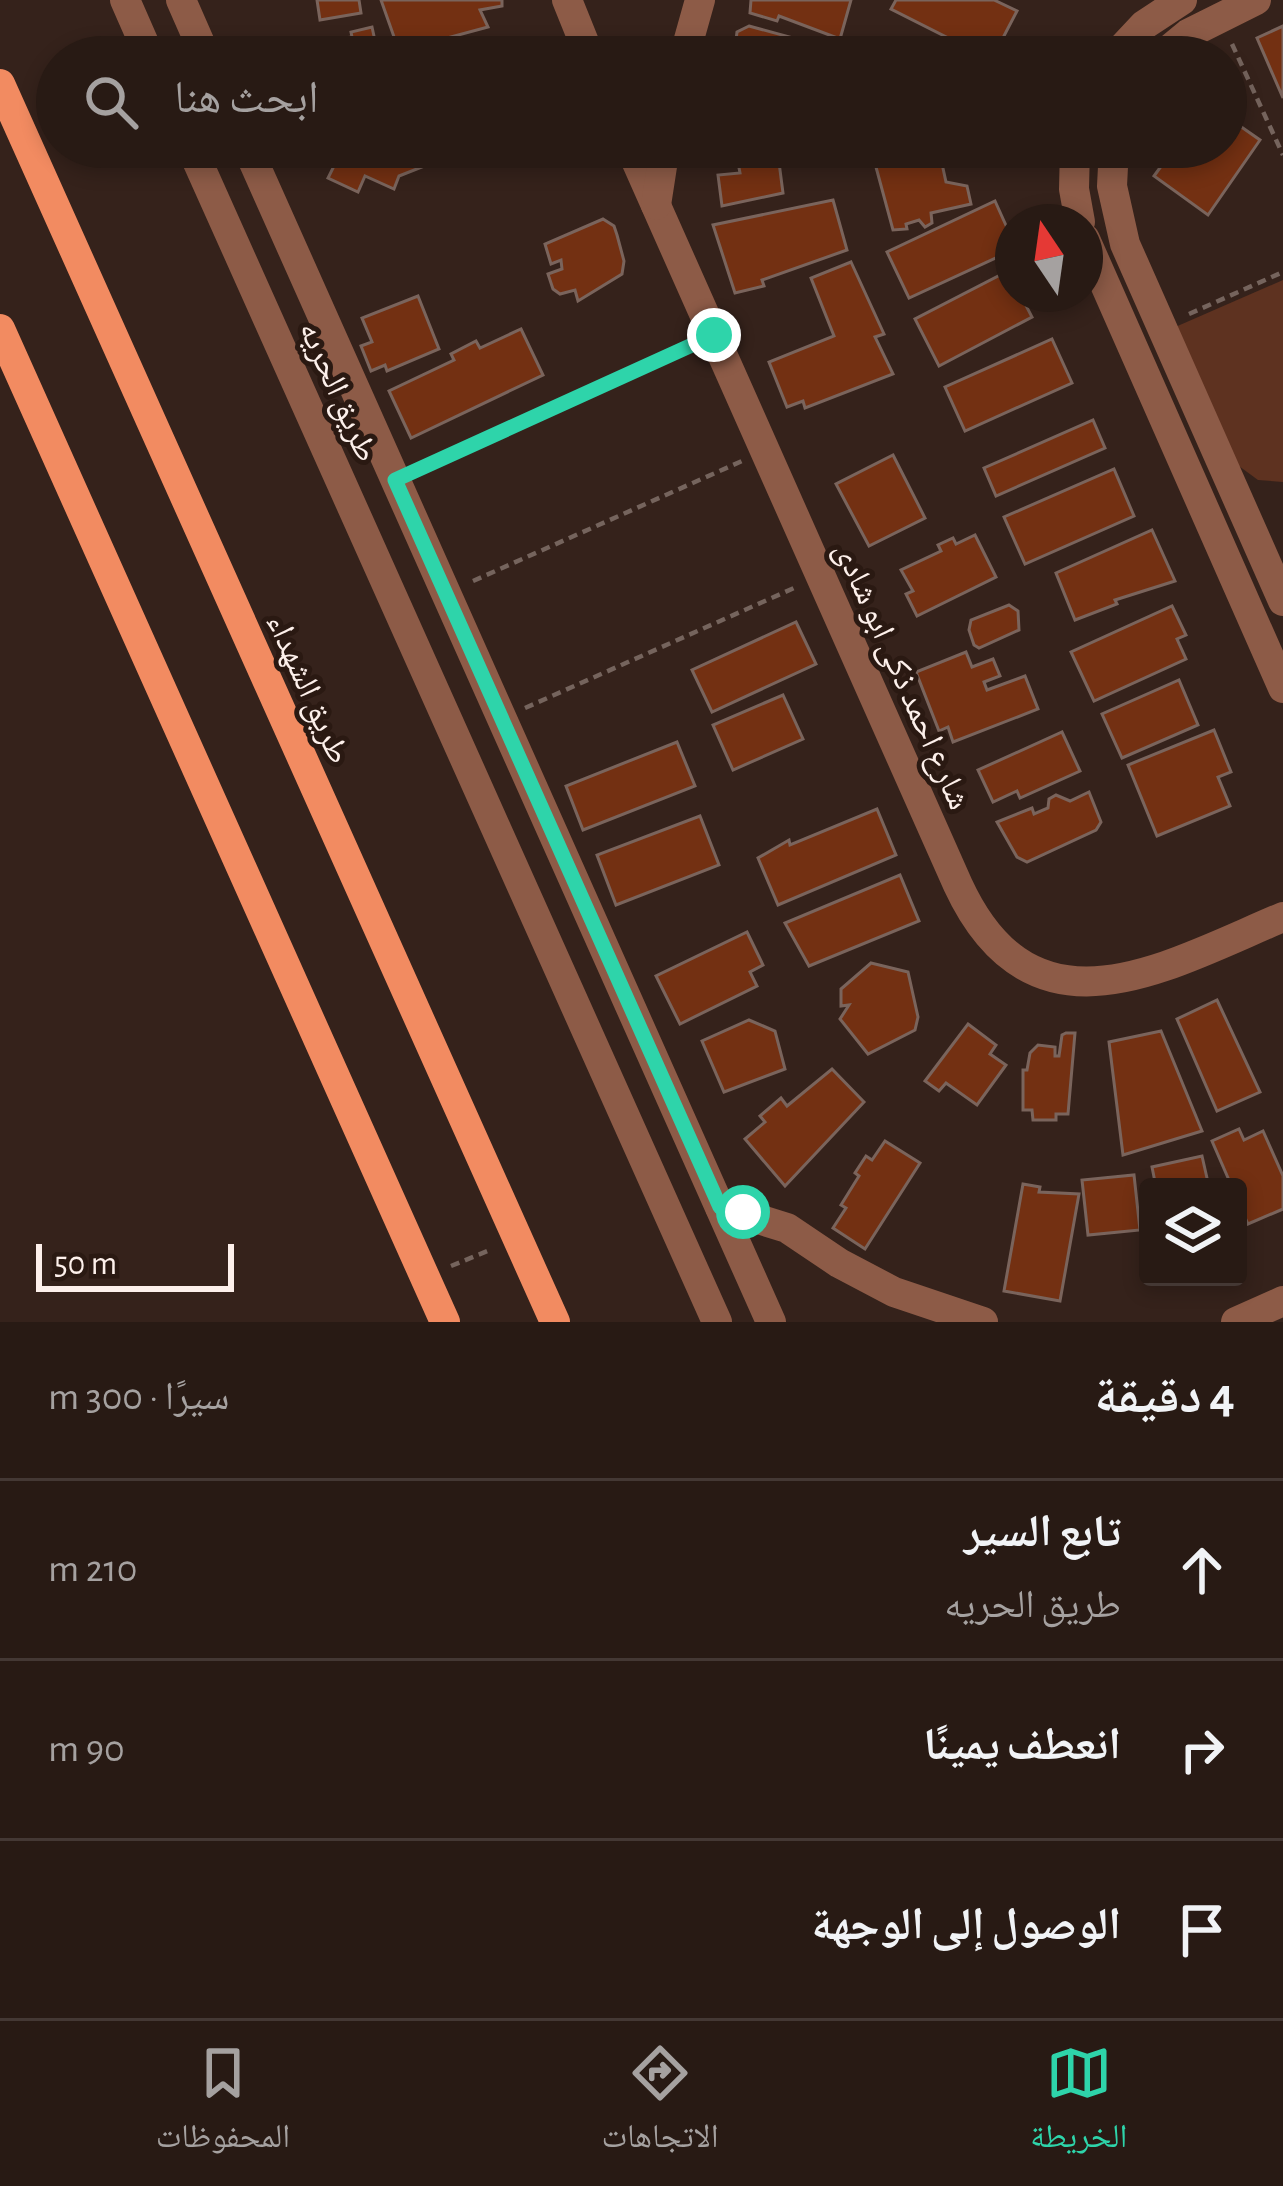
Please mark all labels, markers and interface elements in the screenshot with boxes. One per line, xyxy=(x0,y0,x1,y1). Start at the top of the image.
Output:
search box xyxy=(36,36,1247,168)
icon: search xyxy=(78,69,144,135)
text: ابحث هنا xyxy=(174,76,319,121)
north arrow xyxy=(995,204,1103,312)
route end xyxy=(687,308,741,362)
street label: طريق الحريه xyxy=(290,317,383,468)
street label: شارع احمد ذكى ابو شادى xyxy=(826,537,976,816)
street label: طريق الشهداء xyxy=(258,609,355,770)
map controls xyxy=(1139,1178,1247,1286)
button: layers xyxy=(1139,1178,1247,1286)
route start xyxy=(716,1185,770,1239)
scale bar xyxy=(36,1238,234,1291)
text: 50 m xyxy=(54,1248,117,1281)
text: 4 دقيقة xyxy=(1095,1371,1235,1422)
text: سيرًا · 300 m xyxy=(48,1378,229,1417)
text: تابع السير xyxy=(964,1510,1121,1555)
icon: ahead xyxy=(1169,1537,1235,1603)
text: 210 m xyxy=(48,1550,137,1589)
text: طريق الحريه xyxy=(944,1586,1121,1625)
icon: right xyxy=(1169,1717,1235,1783)
text: انعطف يمينًا xyxy=(923,1723,1121,1768)
text: 90 m xyxy=(48,1730,125,1769)
icon: arrive xyxy=(1169,1897,1235,1963)
text: الوصول إلى الوجهة xyxy=(811,1903,1121,1948)
tab: المحفوظات xyxy=(156,2040,290,2168)
tab: الاتجاهات xyxy=(601,2040,719,2168)
tab: الخريطة xyxy=(1030,2040,1127,2168)

